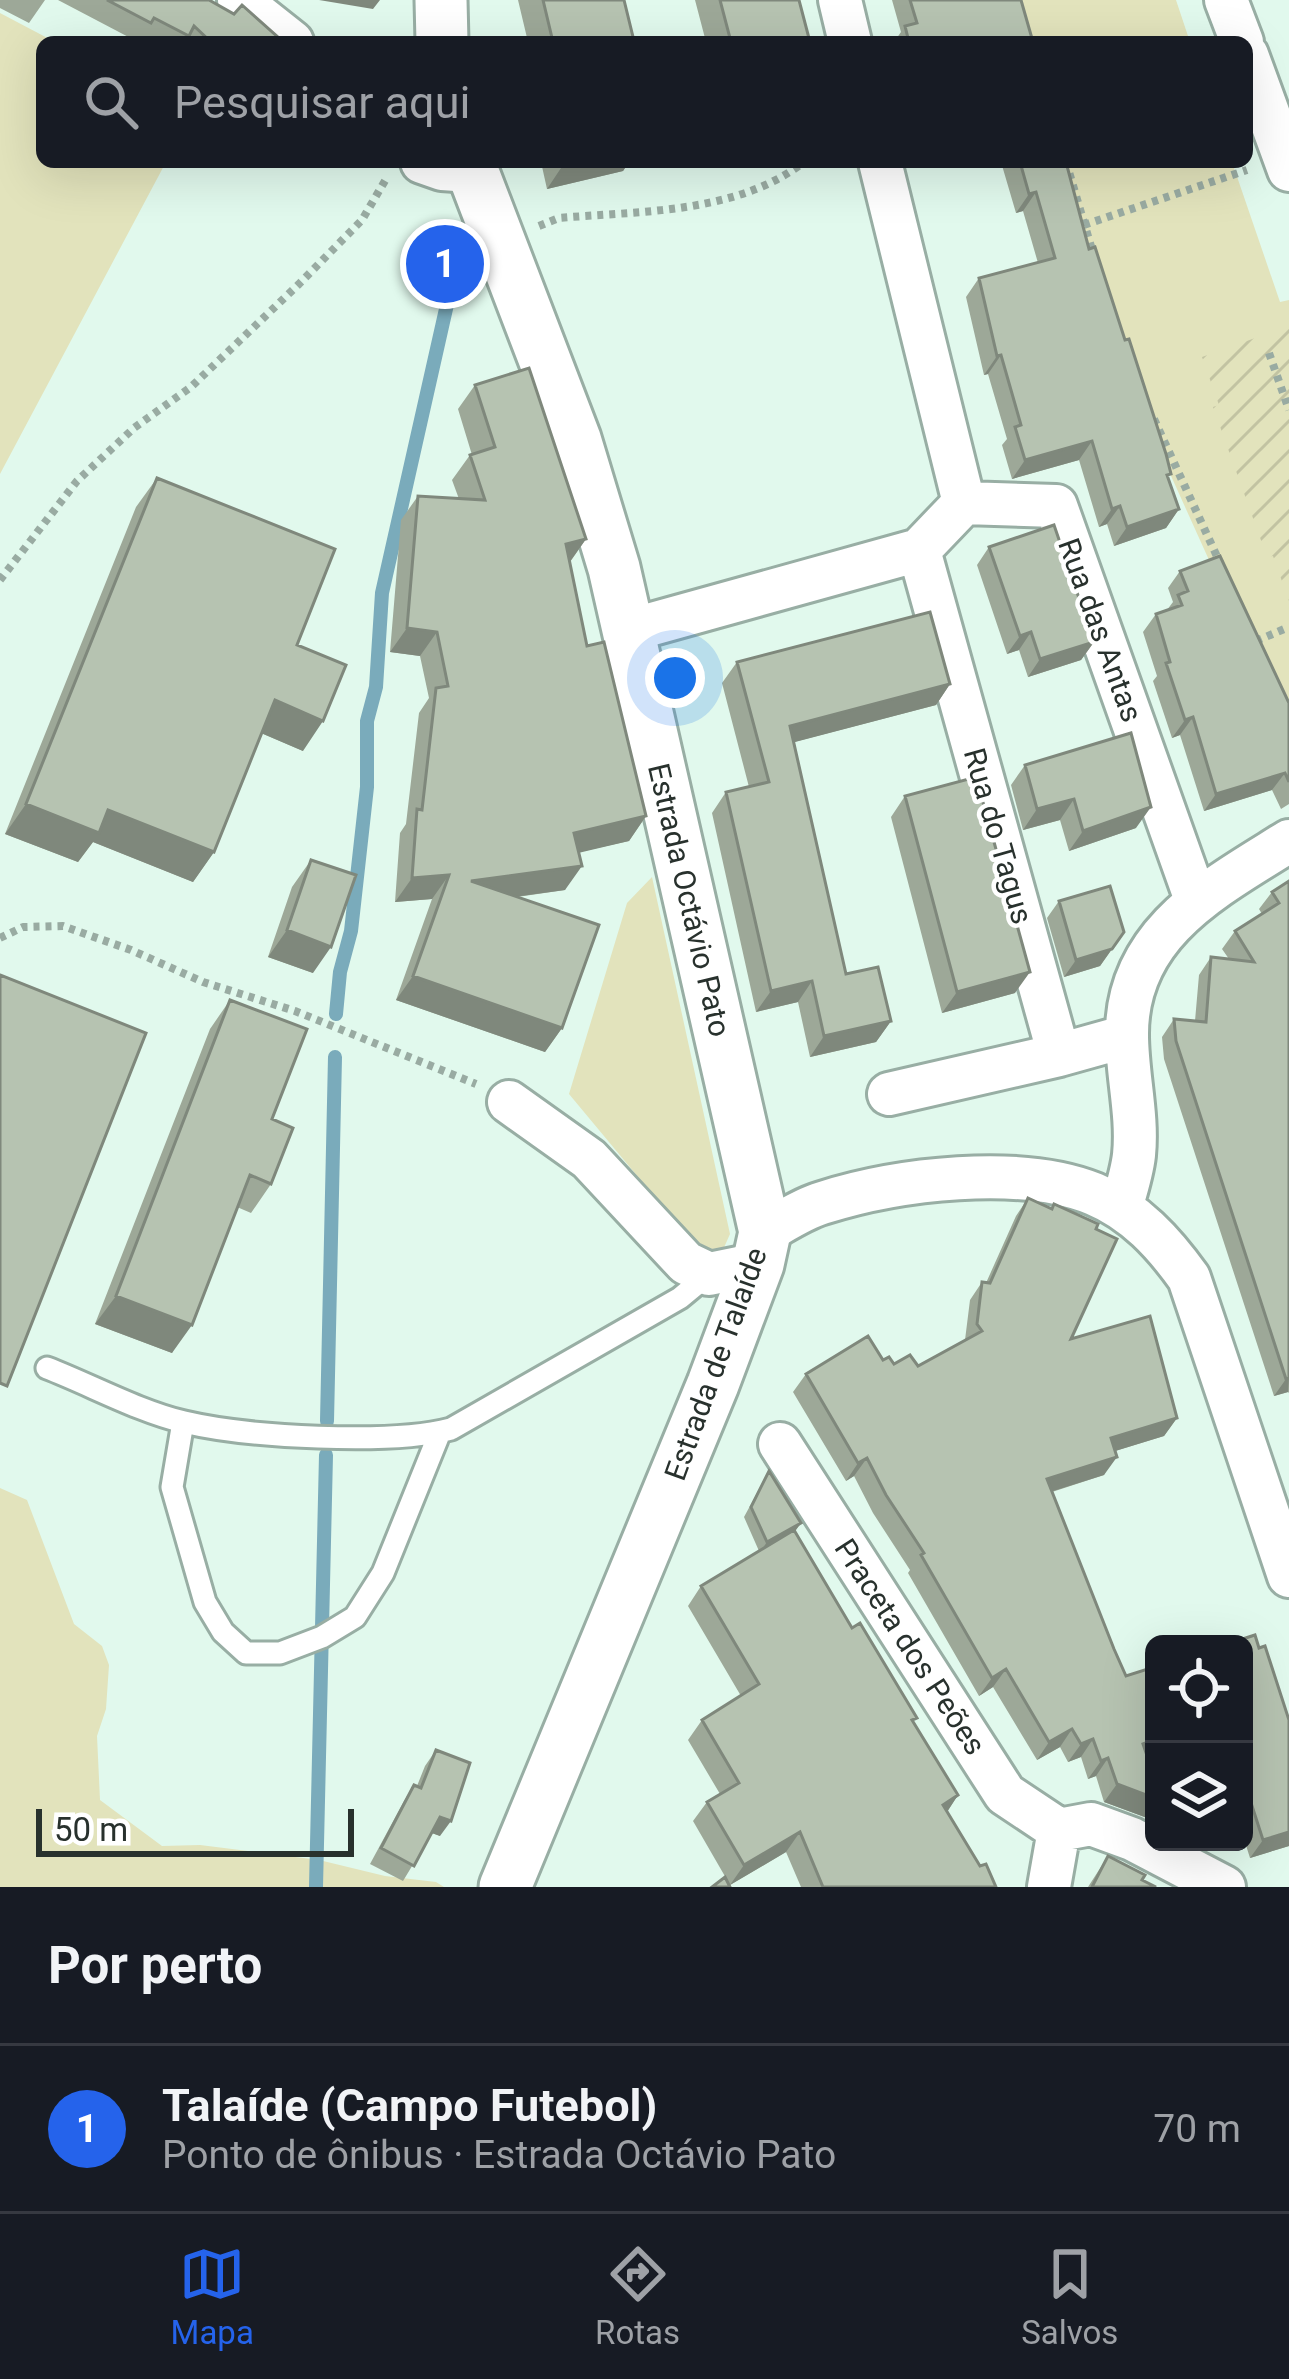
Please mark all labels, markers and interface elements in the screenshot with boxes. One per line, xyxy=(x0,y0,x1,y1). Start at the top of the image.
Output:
search box xyxy=(36,36,1253,168)
icon: search xyxy=(78,69,144,135)
text: Pesquisar aqui xyxy=(174,76,470,129)
pin: 1 xyxy=(406,219,484,309)
street label: Rua das Antas xyxy=(1051,533,1150,726)
your location xyxy=(645,648,705,708)
street label: Rua do Tagus xyxy=(957,744,1040,928)
street label: Estrada Octávio Pato xyxy=(641,760,738,1040)
street label: Estrada de Talaíde xyxy=(657,1243,774,1485)
street label: Praceta dos Peões xyxy=(828,1532,993,1761)
map controls xyxy=(1145,1635,1253,1851)
button: locate xyxy=(1145,1635,1253,1743)
button: layers xyxy=(1145,1743,1253,1851)
scale bar xyxy=(36,1803,354,1856)
text: 50 m xyxy=(54,1810,128,1849)
text: Por perto xyxy=(48,1936,262,1995)
text: Talaíde (Campo Futebol) xyxy=(162,2079,657,2132)
text: 1 xyxy=(76,2106,98,2152)
text: 70 m xyxy=(1153,2106,1241,2152)
text: Ponto de ônibus · Estrada Octávio Pato xyxy=(162,2132,836,2178)
tab: Mapa xyxy=(171,2241,254,2352)
tab: Rotas xyxy=(595,2241,680,2352)
tab: Salvos xyxy=(1021,2241,1118,2352)

